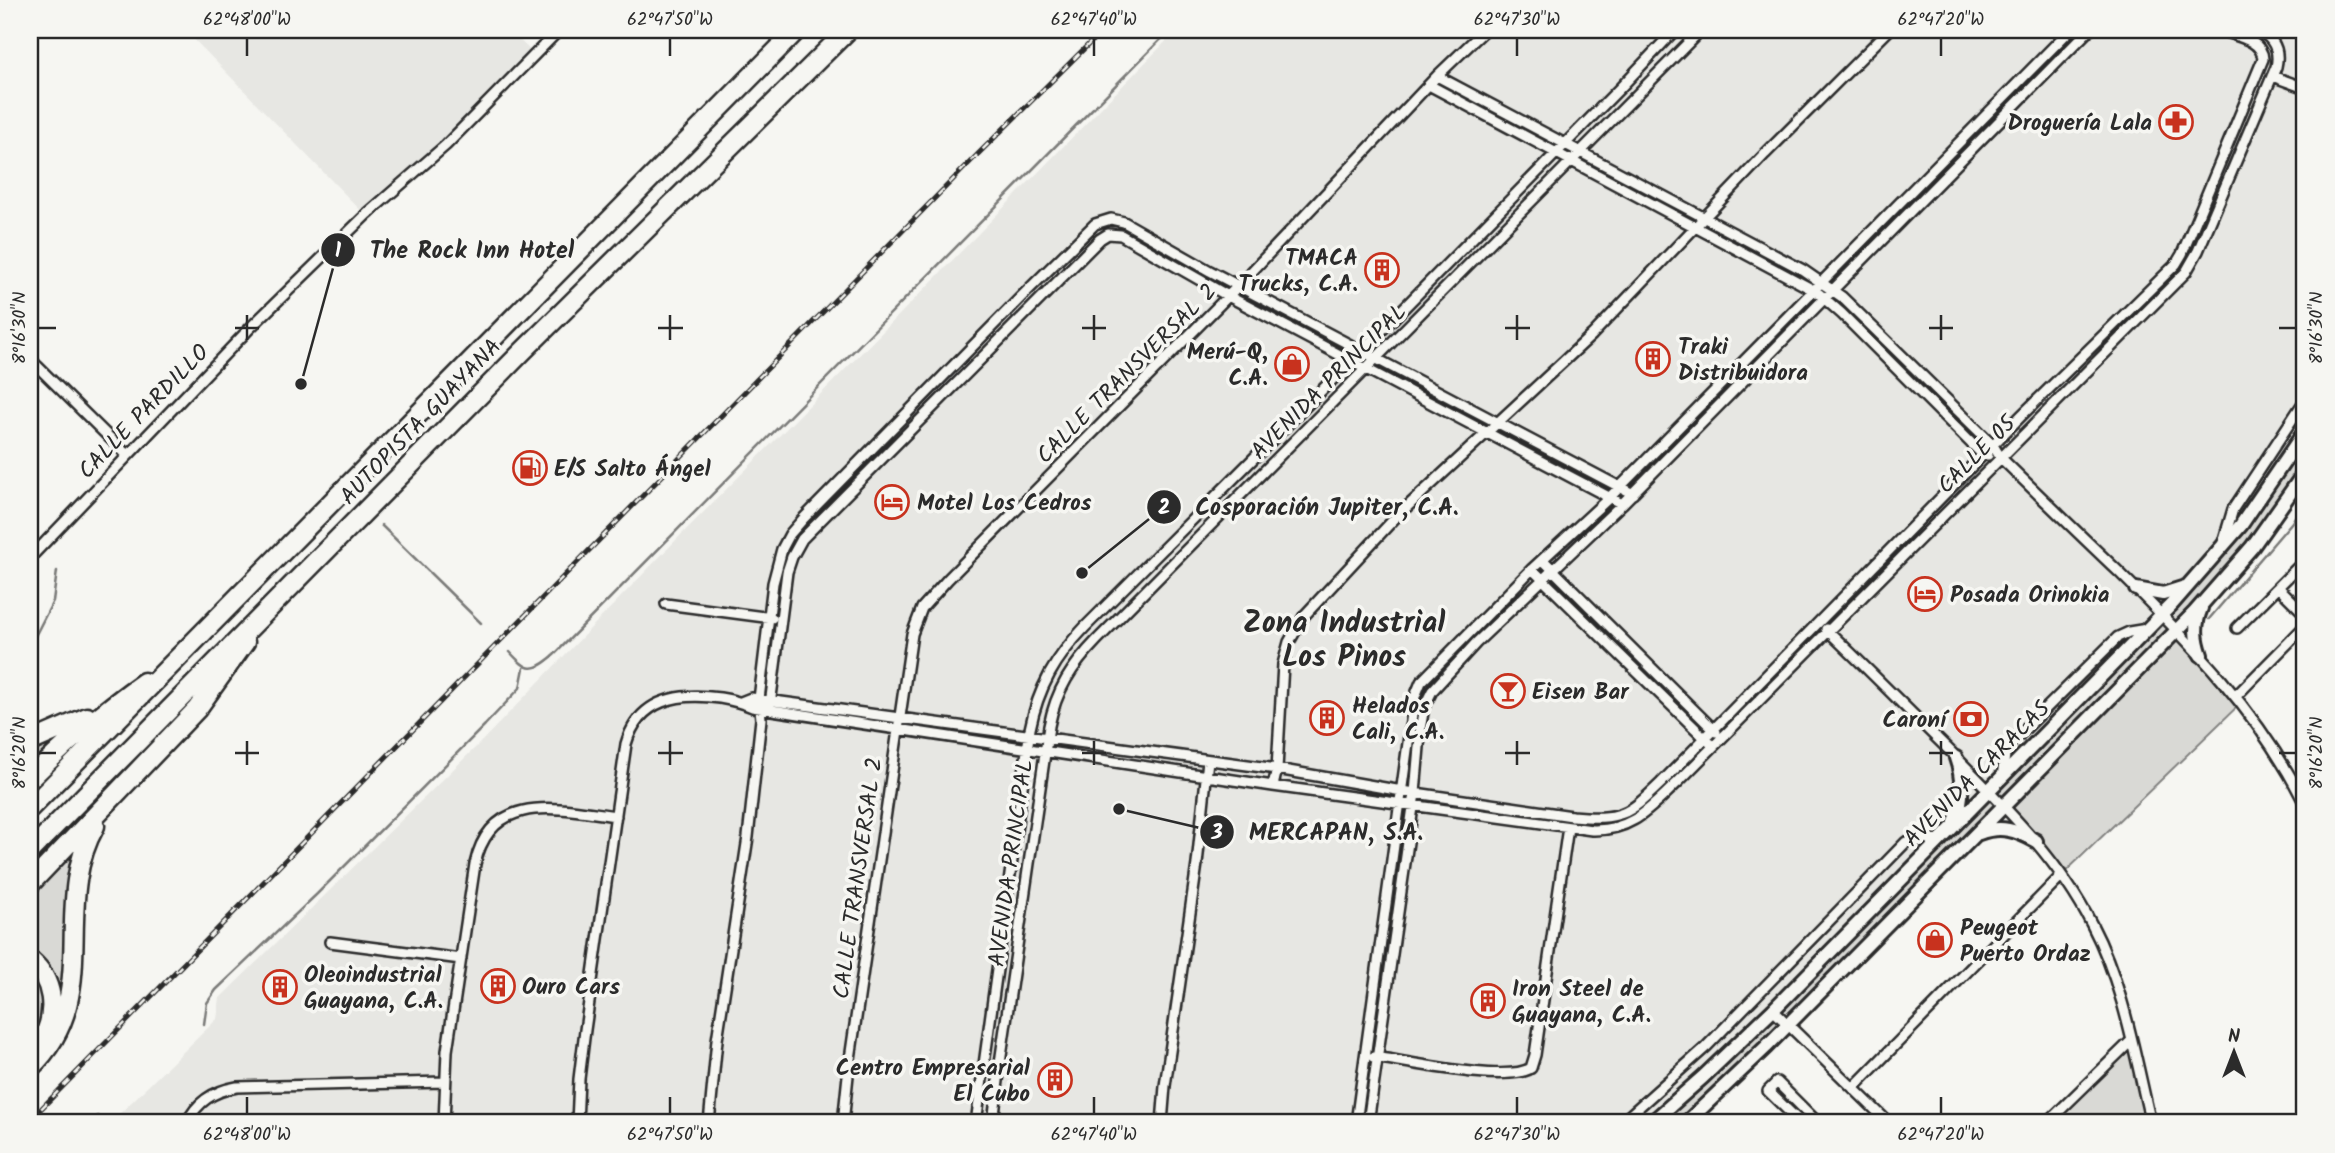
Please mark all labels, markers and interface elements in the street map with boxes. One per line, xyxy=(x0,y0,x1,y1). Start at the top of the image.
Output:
text: 62°48'00"W xyxy=(203,6,291,35)
text: 62°47'50"W xyxy=(627,6,713,35)
text: 62°47'40"W xyxy=(1051,6,1137,35)
text: 62°47'30"W xyxy=(1474,6,1560,35)
text: 62°47'20"W xyxy=(1898,6,1984,35)
pharmacy icon: Droguería Lala xyxy=(2157,103,2195,141)
place label: Droguería Lala xyxy=(2007,106,2152,142)
callout: The Rock Inn Hotel xyxy=(321,227,588,272)
text: The Rock Inn Hotel xyxy=(370,232,575,271)
text: 1 xyxy=(335,235,342,268)
place label: TMACA Trucks, C.A. xyxy=(1238,241,1358,303)
building icon: TMACA Trucks, C.A. xyxy=(1363,251,1401,289)
street label: CALLE TRANSVERSAL 2 xyxy=(1029,276,1226,473)
text: 8°16'30"N xyxy=(6,292,35,364)
text: 8°16'30"N xyxy=(2303,292,2332,364)
street label: AVENIDA PRINCIPAL xyxy=(1243,296,1416,469)
place label: Traki Distribuidora xyxy=(1678,330,1808,392)
street label: AUTOPISTA GUAYANA xyxy=(332,331,511,514)
place label: Merú-Q, C.A. xyxy=(1187,335,1268,397)
street label: CALLE PARDILLO xyxy=(70,336,219,488)
building icon: Traki Distribuidora xyxy=(1634,340,1672,378)
shop icon: Merú-Q, C.A. xyxy=(1273,345,1311,383)
street label: CALLE 05 xyxy=(1930,406,2026,503)
fuel station icon: E/S Salto Ángel xyxy=(511,449,549,487)
place label: E/S Salto Ángel xyxy=(554,452,712,488)
hotel icon: Motel Los Cedros xyxy=(873,483,911,521)
callout: Cosporación Jupiter, C.A. xyxy=(1146,484,1473,529)
place label: Motel Los Cedros xyxy=(917,486,1092,522)
text: Cosporación Jupiter, C.A. xyxy=(1195,489,1459,528)
text: 2 xyxy=(1158,492,1170,525)
hotel icon: Posada Orinokia xyxy=(1906,575,1944,613)
place label: Posada Orinokia xyxy=(1950,578,2110,614)
district label: Zona Industrial Los Pinos xyxy=(1243,600,1445,682)
bar icon: Eisen Bar xyxy=(1489,672,1527,710)
place label: Eisen Bar xyxy=(1532,675,1630,711)
place label: Helados Cali, C.A. xyxy=(1352,689,1444,751)
street label: AVENIDA CARACAS xyxy=(1896,693,2059,856)
building icon: Helados Cali, C.A. xyxy=(1308,699,1346,737)
bank icon: Caroní xyxy=(1952,700,1990,738)
place label: Caroní xyxy=(1883,703,1950,739)
text: 8°16'20"N xyxy=(6,717,35,789)
text: 8°16'20"N xyxy=(2303,717,2332,789)
street label: CALLE TRANSVERSAL 2 xyxy=(824,755,894,1001)
street label: AVENIDA PRINCIPAL xyxy=(980,757,1044,969)
callout: MERCAPAN, S.A. xyxy=(1200,809,1437,854)
text: MERCAPAN, S.A. xyxy=(1249,814,1423,853)
text: 3 xyxy=(1210,817,1223,850)
place label: Peugeot Puerto Ordaz xyxy=(1960,911,2091,973)
shop icon: Peugeot Puerto Ordaz xyxy=(1916,921,1954,959)
place label: Oleoindustrial Guayana, C.A. xyxy=(304,958,443,1020)
building icon: Ouro Cars xyxy=(479,967,517,1005)
building icon: Oleoindustrial Guayana, C.A. xyxy=(261,968,299,1006)
place label: Ouro Cars xyxy=(522,970,620,1006)
place label: Iron Steel de Guayana, C.A. xyxy=(1512,972,1651,1034)
building icon: Iron Steel de Guayana, C.A. xyxy=(1469,982,1507,1020)
north arrow xyxy=(2198,1016,2268,1086)
text: N xyxy=(2228,1022,2240,1052)
place label: Centro Empresarial El Cubo xyxy=(836,1051,1031,1113)
building icon: Centro Empresarial El Cubo xyxy=(1036,1061,1074,1099)
text: 62°48'00"W xyxy=(203,1121,291,1150)
text: 62°47'50"W xyxy=(627,1121,713,1150)
text: 62°47'40"W xyxy=(1051,1121,1137,1150)
text: 62°47'30"W xyxy=(1474,1121,1560,1150)
text: 62°47'20"W xyxy=(1898,1121,1984,1150)

